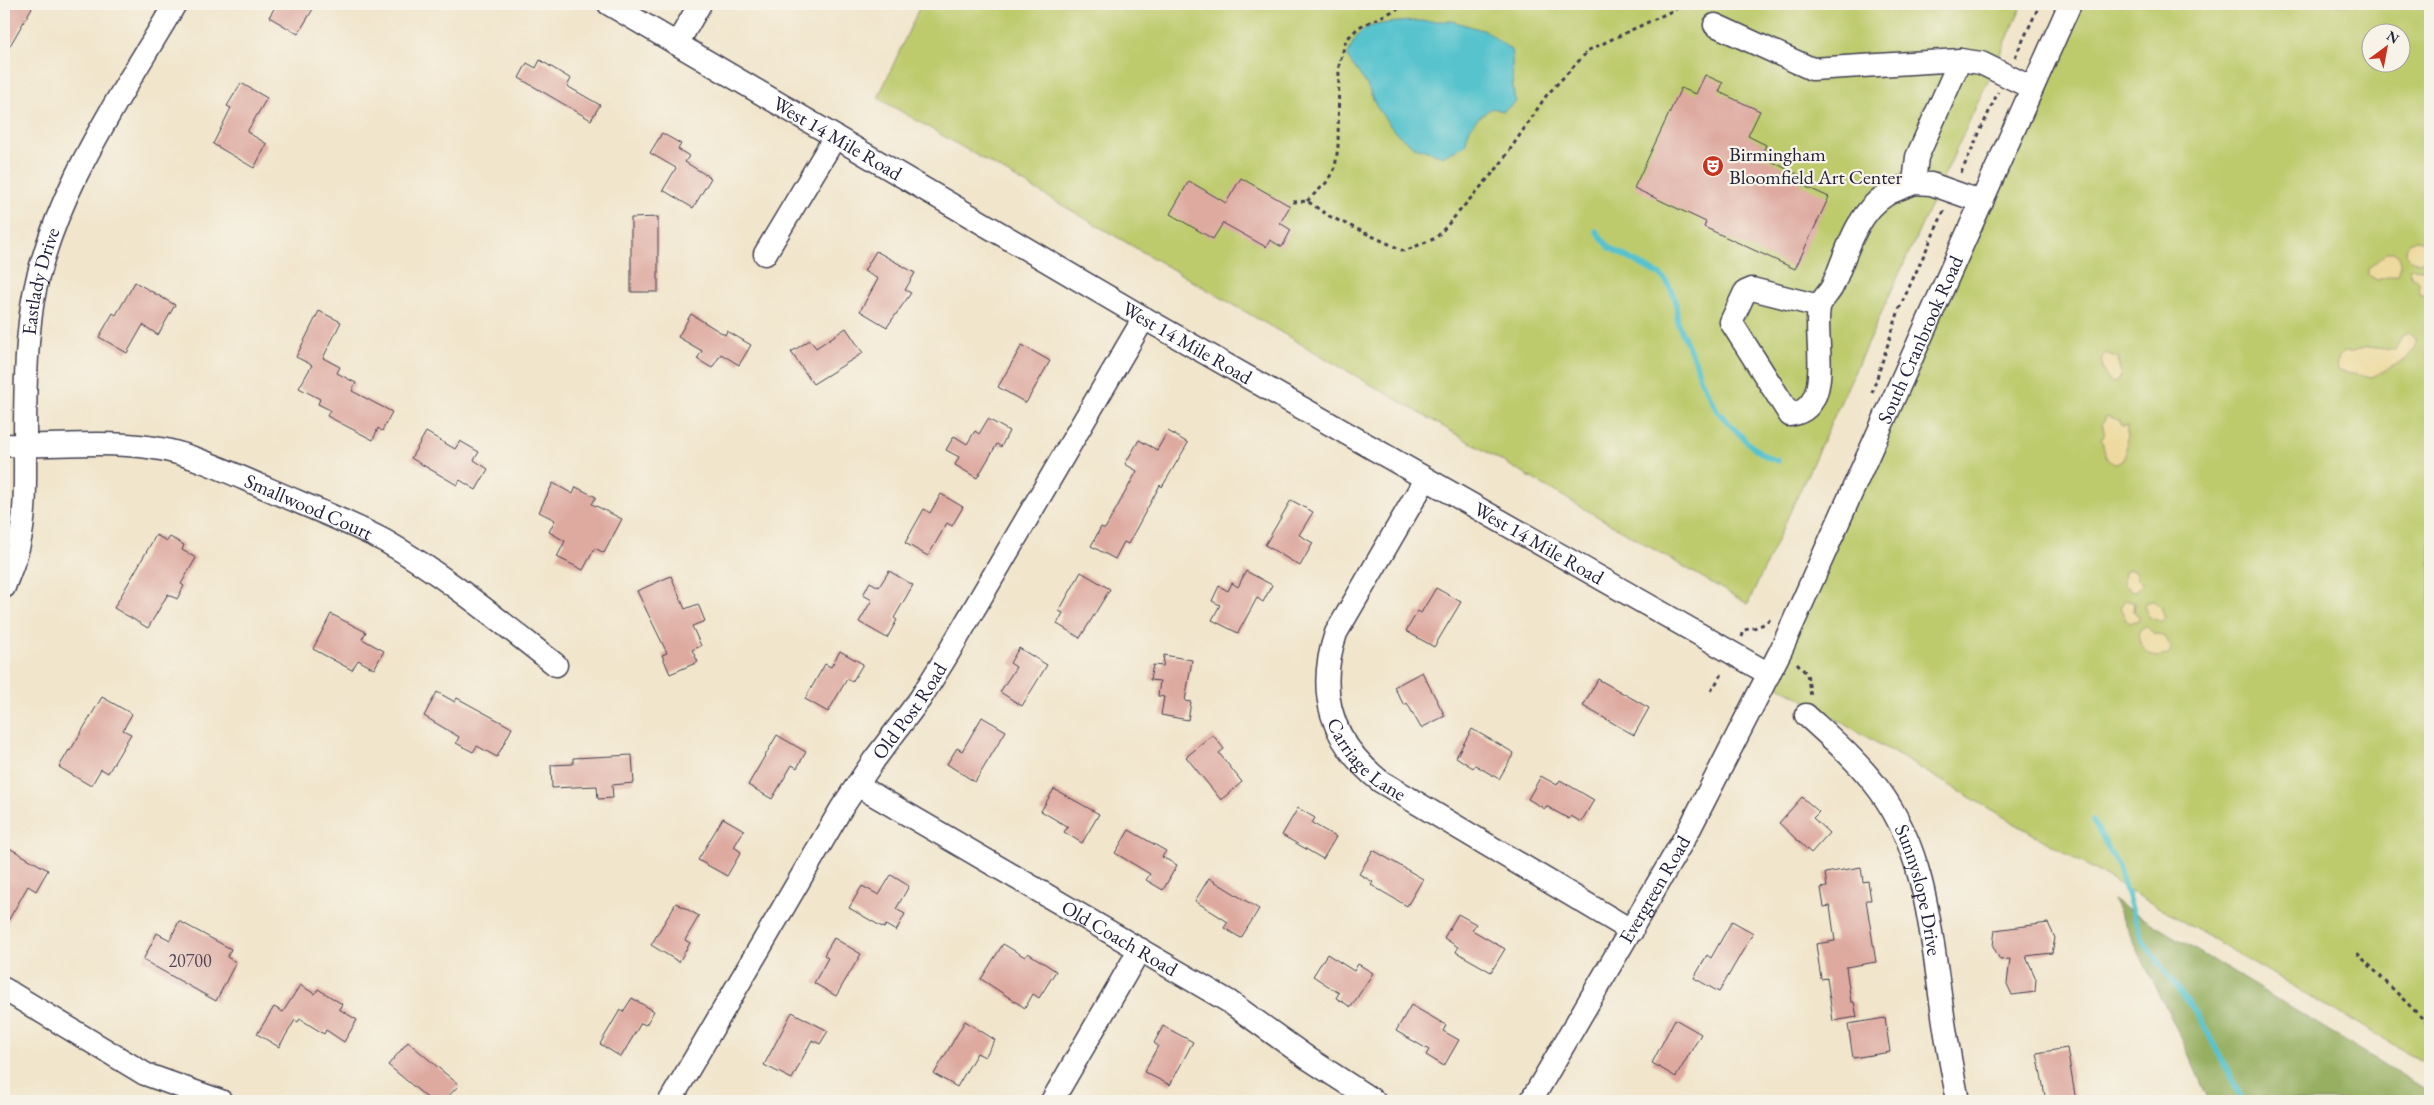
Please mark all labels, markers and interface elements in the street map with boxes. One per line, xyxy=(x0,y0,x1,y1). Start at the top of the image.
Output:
north arrow xyxy=(2362,22,2412,72)
text: N xyxy=(2383,26,2403,48)
street label: West 14 Mile Road xyxy=(768,90,908,187)
place label: Birmingham Bloomfield Art Center xyxy=(1729,141,1902,190)
theatre icon: Birmingham Bloomfield Art Center xyxy=(1701,154,1725,178)
street label: Eastlady Drive xyxy=(16,224,66,336)
street label: South Cranbrook Road xyxy=(1871,251,1969,428)
street label: West 14 Mile Road xyxy=(1117,295,1258,390)
street label: Smallwood Court xyxy=(241,467,378,546)
street label: West 14 Mile Road xyxy=(1469,496,1609,591)
street label: Old Post Road xyxy=(866,657,953,765)
street label: Carriage Lane xyxy=(1321,714,1411,807)
street label: Sunnyslope Drive xyxy=(1889,820,1948,958)
street label: Evergreen Road xyxy=(1613,830,1696,948)
street label: Old Coach Road xyxy=(1057,894,1183,982)
house number: 20700 xyxy=(168,949,212,972)

